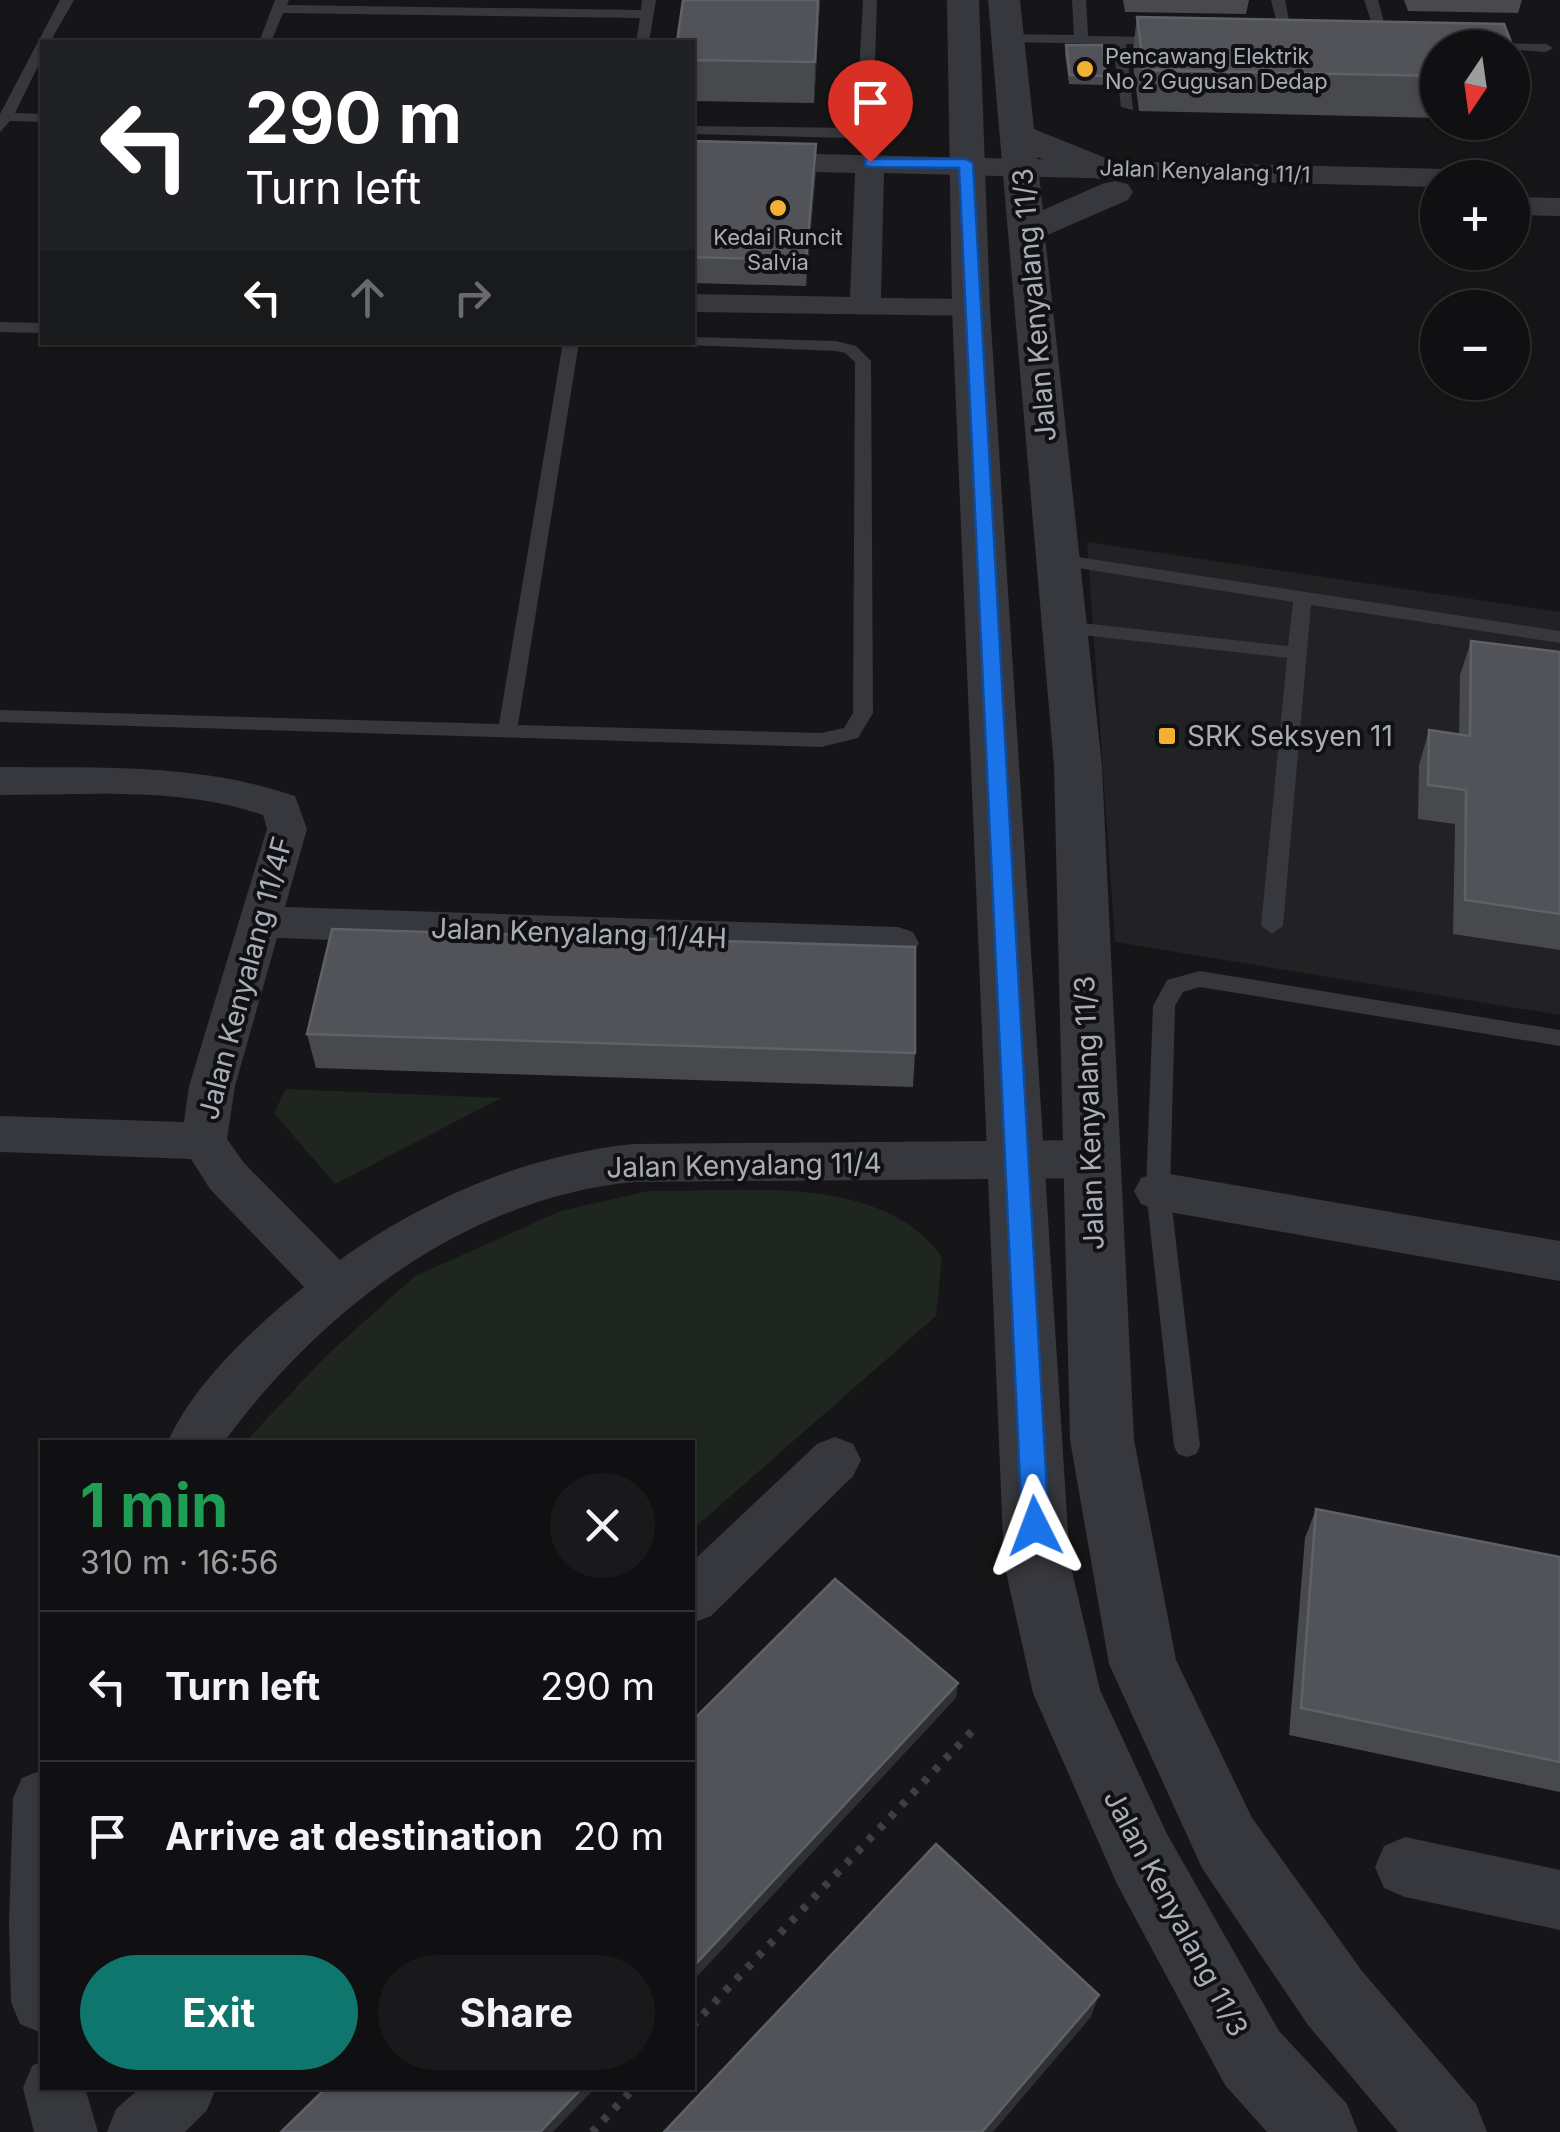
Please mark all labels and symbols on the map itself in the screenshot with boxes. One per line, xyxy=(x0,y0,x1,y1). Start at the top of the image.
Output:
north arrow xyxy=(1420,30,1530,140)
place label: Pencawang Elektrik No 2 Gugusan Dedap xyxy=(1105,43,1328,94)
marker: Pencawang Elektrik No 2 Gugusan Dedap xyxy=(1074,58,1096,80)
pin xyxy=(828,60,913,163)
street label: Jalan Kenyalang 11/1 xyxy=(1099,154,1311,188)
street label: Jalan Kenyalang 11/3 xyxy=(1005,167,1063,443)
marker: Kedai Runcit Salvia xyxy=(767,197,789,219)
place label: Kedai Runcit Salvia xyxy=(713,224,843,275)
place label: SRK Seksyen 11 xyxy=(1187,719,1393,753)
marker: SRK Seksyen 11 xyxy=(1156,725,1178,747)
street label: Jalan Kenyalang 11/4F xyxy=(191,833,299,1123)
street label: Jalan Kenyalang 11/4H xyxy=(431,911,727,955)
street label: Jalan Kenyalang 11/3 xyxy=(1067,975,1111,1251)
street label: Jalan Kenyalang 11/4 xyxy=(606,1146,882,1184)
position arrow xyxy=(983,1474,1087,1578)
street label: Jalan Kenyalang 11/3 xyxy=(1097,1784,1255,2042)

